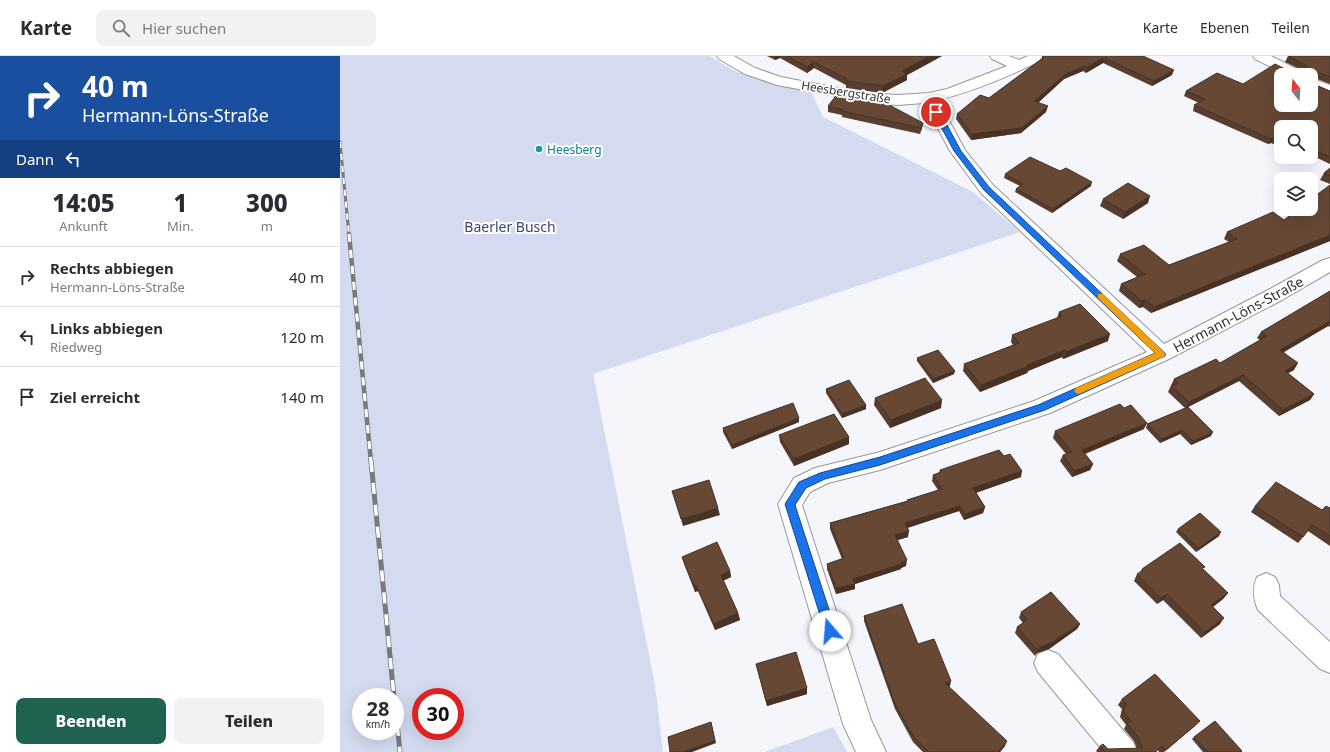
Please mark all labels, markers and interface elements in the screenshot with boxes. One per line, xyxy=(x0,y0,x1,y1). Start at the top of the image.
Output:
search box xyxy=(96,10,376,46)
text: Karte xyxy=(20,15,72,41)
icon: search xyxy=(110,17,132,39)
text: Hier suchen xyxy=(142,18,226,38)
text: Karte xyxy=(1143,18,1178,37)
text: Ebenen xyxy=(1200,18,1250,37)
text: Teilen xyxy=(1272,18,1310,37)
text: 40 m xyxy=(82,67,149,105)
north arrow xyxy=(1274,68,1318,112)
map controls xyxy=(1274,68,1318,216)
icon: right xyxy=(16,72,68,124)
street label: Heesbergstraße xyxy=(800,77,892,108)
pin xyxy=(919,95,953,129)
icon: arrive xyxy=(925,101,947,123)
text: Hermann-Löns-Straße xyxy=(82,103,269,127)
button: search xyxy=(1274,120,1318,164)
place label: Heesberg xyxy=(547,141,602,158)
marker: Heesberg xyxy=(534,144,544,154)
icon: left xyxy=(62,148,84,170)
text: Dann xyxy=(16,149,54,169)
button: layers xyxy=(1274,172,1318,216)
text: 14:05 xyxy=(52,186,115,219)
text: 1 xyxy=(173,186,187,219)
text: 300 xyxy=(246,186,288,219)
text: Ankunft xyxy=(59,217,108,235)
text: Min. xyxy=(167,217,194,235)
text: m xyxy=(261,217,273,235)
park label: Baerler Busch xyxy=(464,217,556,236)
text: Rechts abbiegen xyxy=(50,258,174,278)
icon: right xyxy=(16,266,38,288)
text: 40 m xyxy=(289,267,324,287)
street label: Hermann-Löns-Straße xyxy=(1169,271,1307,356)
text: Hermann-Löns-Straße xyxy=(50,278,185,296)
text: Links abbiegen xyxy=(50,318,163,338)
icon: left xyxy=(16,326,38,348)
text: 120 m xyxy=(280,327,324,347)
text: Riedweg xyxy=(50,338,102,356)
icon: arrive xyxy=(16,386,38,408)
text: Ziel erreicht xyxy=(50,387,140,407)
text: 140 m xyxy=(280,387,324,407)
position arrow xyxy=(809,610,851,652)
speed limit sign: 30 xyxy=(412,688,464,740)
text: 28 xyxy=(367,695,389,722)
button: Beenden xyxy=(16,698,166,744)
button: Teilen xyxy=(174,698,324,744)
text: km/h xyxy=(366,717,390,731)

